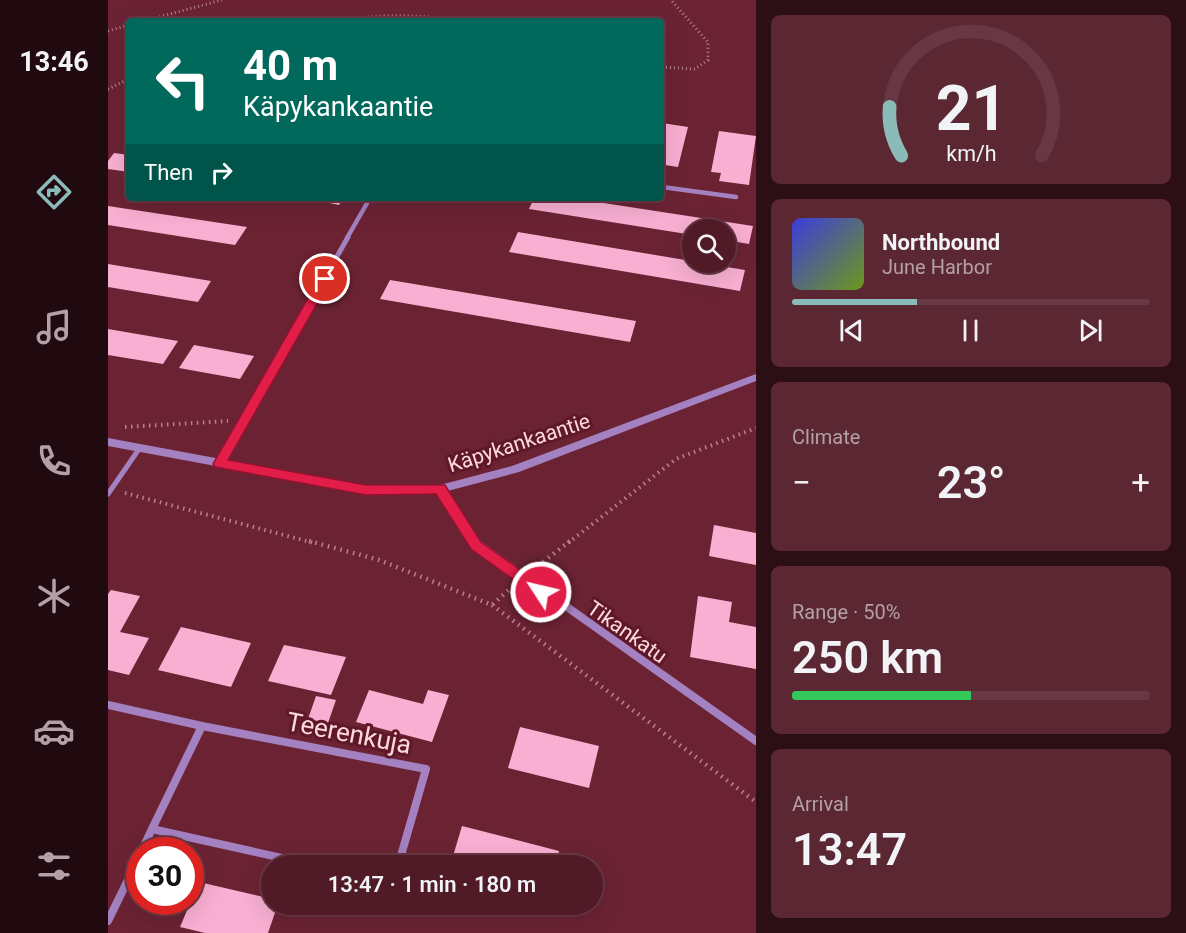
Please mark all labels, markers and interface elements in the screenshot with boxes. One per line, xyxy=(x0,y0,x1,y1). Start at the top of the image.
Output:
text: 40 m xyxy=(243,41,338,90)
icon: left xyxy=(144,42,222,120)
text: 13:46 xyxy=(19,46,89,78)
text: 21 xyxy=(935,72,1007,145)
text: Käpykankaantie xyxy=(243,91,433,123)
text: km/h xyxy=(946,142,996,167)
icon: right xyxy=(205,156,238,189)
text: Then xyxy=(144,160,193,185)
icon: directions xyxy=(33,171,75,213)
map controls xyxy=(682,219,736,273)
button: search xyxy=(682,219,736,273)
text: Northbound xyxy=(882,230,1000,255)
pin xyxy=(299,253,350,304)
text: June Harbor xyxy=(882,255,992,279)
icon: arrive xyxy=(308,262,341,295)
icon: music xyxy=(33,306,75,348)
icon: previous xyxy=(835,314,868,347)
icon: pause xyxy=(954,314,987,347)
icon: next xyxy=(1074,314,1107,347)
street label: Käpykankaantie xyxy=(445,409,593,477)
text: Climate xyxy=(792,425,860,449)
icon: phone xyxy=(33,440,75,482)
text: 23° xyxy=(937,456,1005,509)
text: − xyxy=(792,463,811,502)
text: + xyxy=(1131,463,1150,502)
position arrow xyxy=(509,560,573,624)
icon: climate xyxy=(33,575,75,617)
street label: Tikankatu xyxy=(583,596,671,668)
text: Range · 50% xyxy=(792,600,900,624)
text: 250 km xyxy=(792,631,943,684)
street label: Teerenkuja xyxy=(284,706,414,760)
icon: car xyxy=(33,710,75,752)
text: Arrival xyxy=(792,792,849,816)
text: 13:47 xyxy=(792,823,907,876)
speed limit sign: 30 xyxy=(126,837,204,915)
icon: filters xyxy=(33,845,75,887)
text: 13:47 · 1 min · 180 m xyxy=(328,872,536,897)

